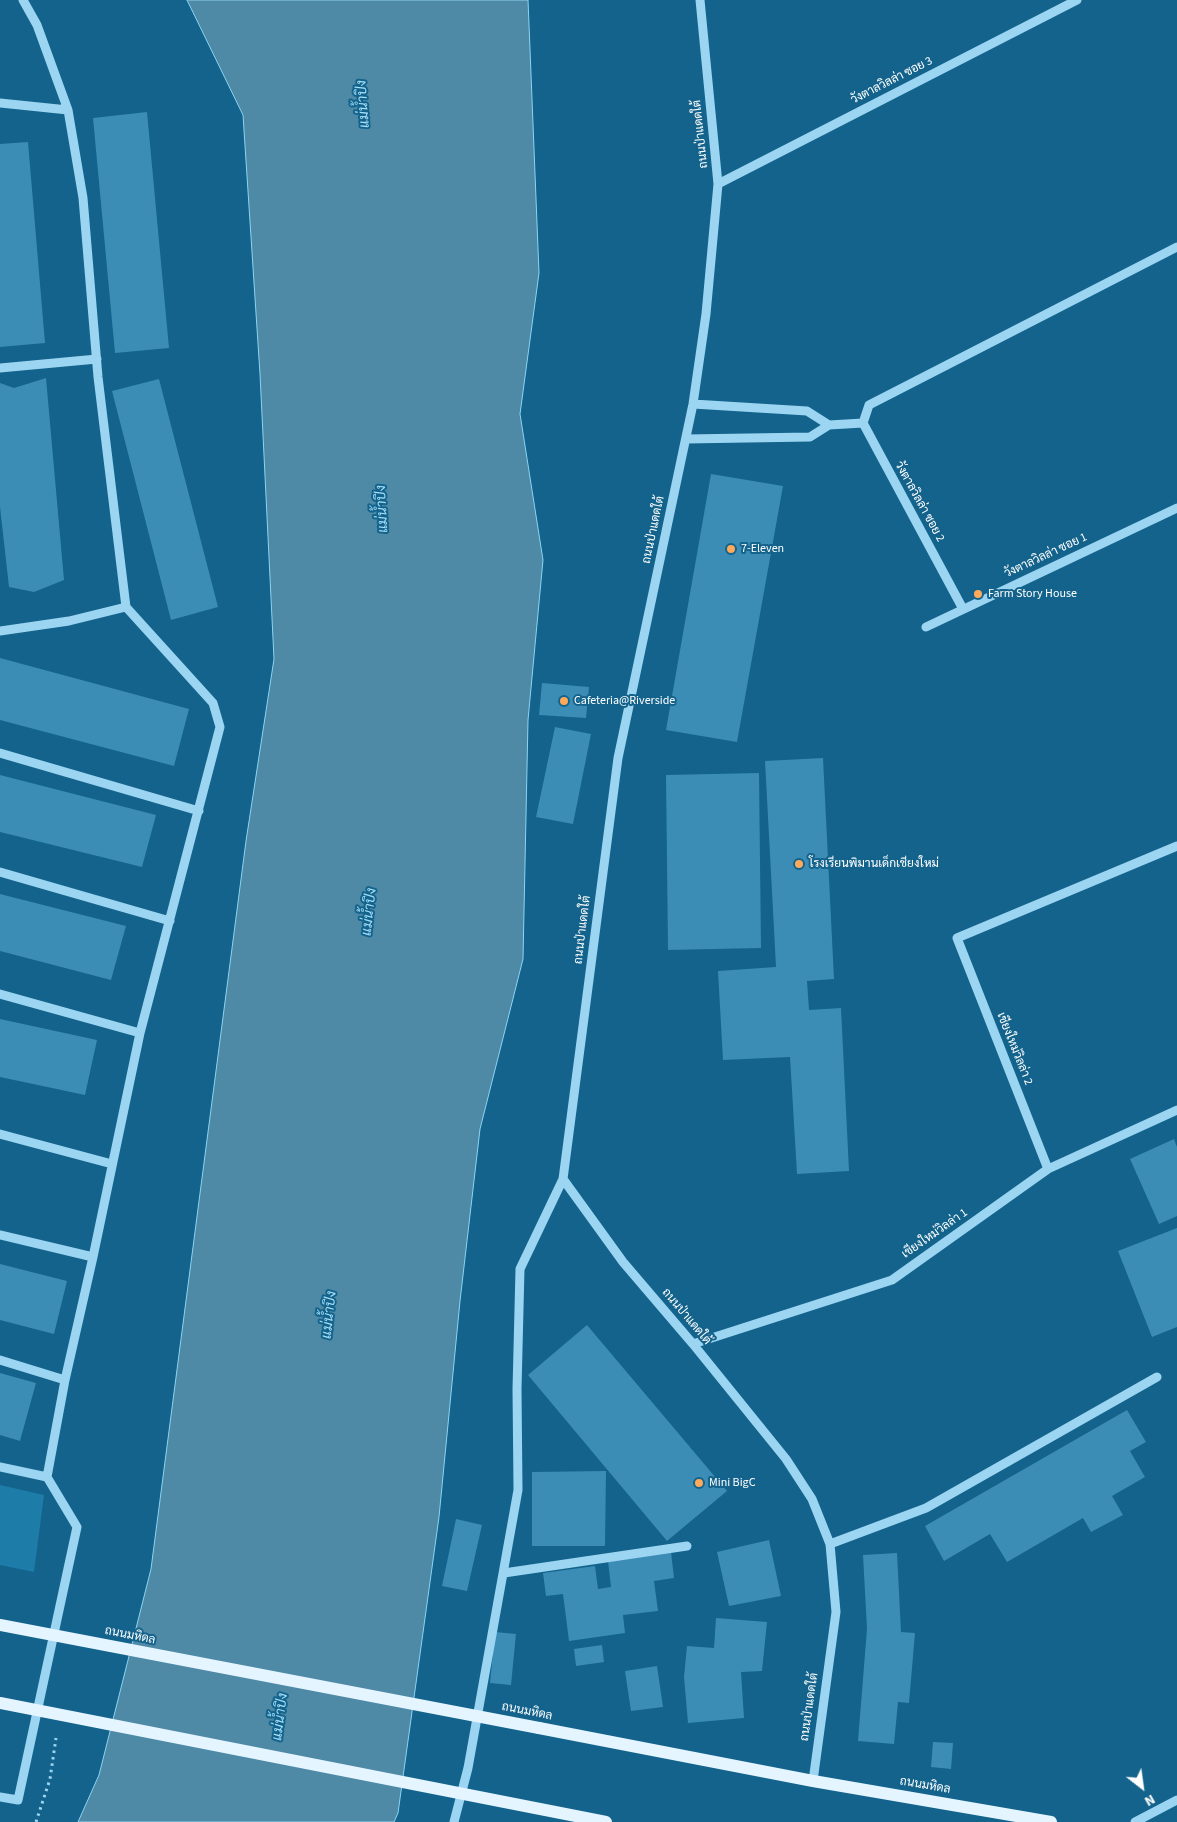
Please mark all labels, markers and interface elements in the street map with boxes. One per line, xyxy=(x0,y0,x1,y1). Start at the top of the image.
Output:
street label: วังตาลวิลล่า ซอย 3 xyxy=(849,54,935,108)
water label: แม่น้ำปิง xyxy=(354,80,374,128)
street label: ถนนป่าแดดใต้ xyxy=(690,99,712,169)
street label: วังตาลวิลล่า ซอย 2 xyxy=(891,459,947,545)
water label: แม่น้ำปิง xyxy=(373,485,393,533)
street label: ถนนป่าแดดใต้ xyxy=(640,495,668,565)
street label: วังตาลวิลล่า ซอย 1 xyxy=(1002,531,1090,581)
place label: 7-Eleven xyxy=(741,542,784,556)
marker: 7-Eleven xyxy=(725,543,737,555)
place label: Farm Story House xyxy=(988,587,1077,601)
marker: Farm Story House xyxy=(972,588,984,600)
place label: Cafeteria@Riverside xyxy=(574,694,675,708)
marker: Cafeteria@Riverside xyxy=(558,695,570,707)
place label: โรงเรียนพิมานเด็กเชียงใหม่ xyxy=(809,857,939,871)
marker: โรงเรียนพิมานเด็กเชียงใหม่ xyxy=(793,858,805,870)
water label: แม่น้ำปิง xyxy=(359,887,381,937)
street label: ถนนป่าแดดใต้ xyxy=(572,895,594,965)
street label: เชียงใหม่วิลล่า 2 xyxy=(993,1011,1035,1087)
street label: เชียงใหม่วิลล่า 1 xyxy=(899,1206,971,1262)
street label: ถนนป่าแดดใต้ xyxy=(658,1286,714,1348)
water label: แม่น้ำปิง xyxy=(319,1290,341,1340)
place label: Mini BigC xyxy=(709,1476,755,1490)
marker: Mini BigC xyxy=(693,1477,705,1489)
street label: ถนนมหิดล xyxy=(103,1624,157,1648)
street label: ถนนป่าแดดใต้ xyxy=(798,1672,822,1742)
water label: แม่น้ำปิง xyxy=(270,1692,292,1742)
street label: ถนนมหิดล xyxy=(500,1700,554,1724)
north arrow xyxy=(1117,1762,1167,1812)
street label: ถนนมหิดล xyxy=(898,1774,952,1798)
text: N xyxy=(1140,1789,1159,1811)

